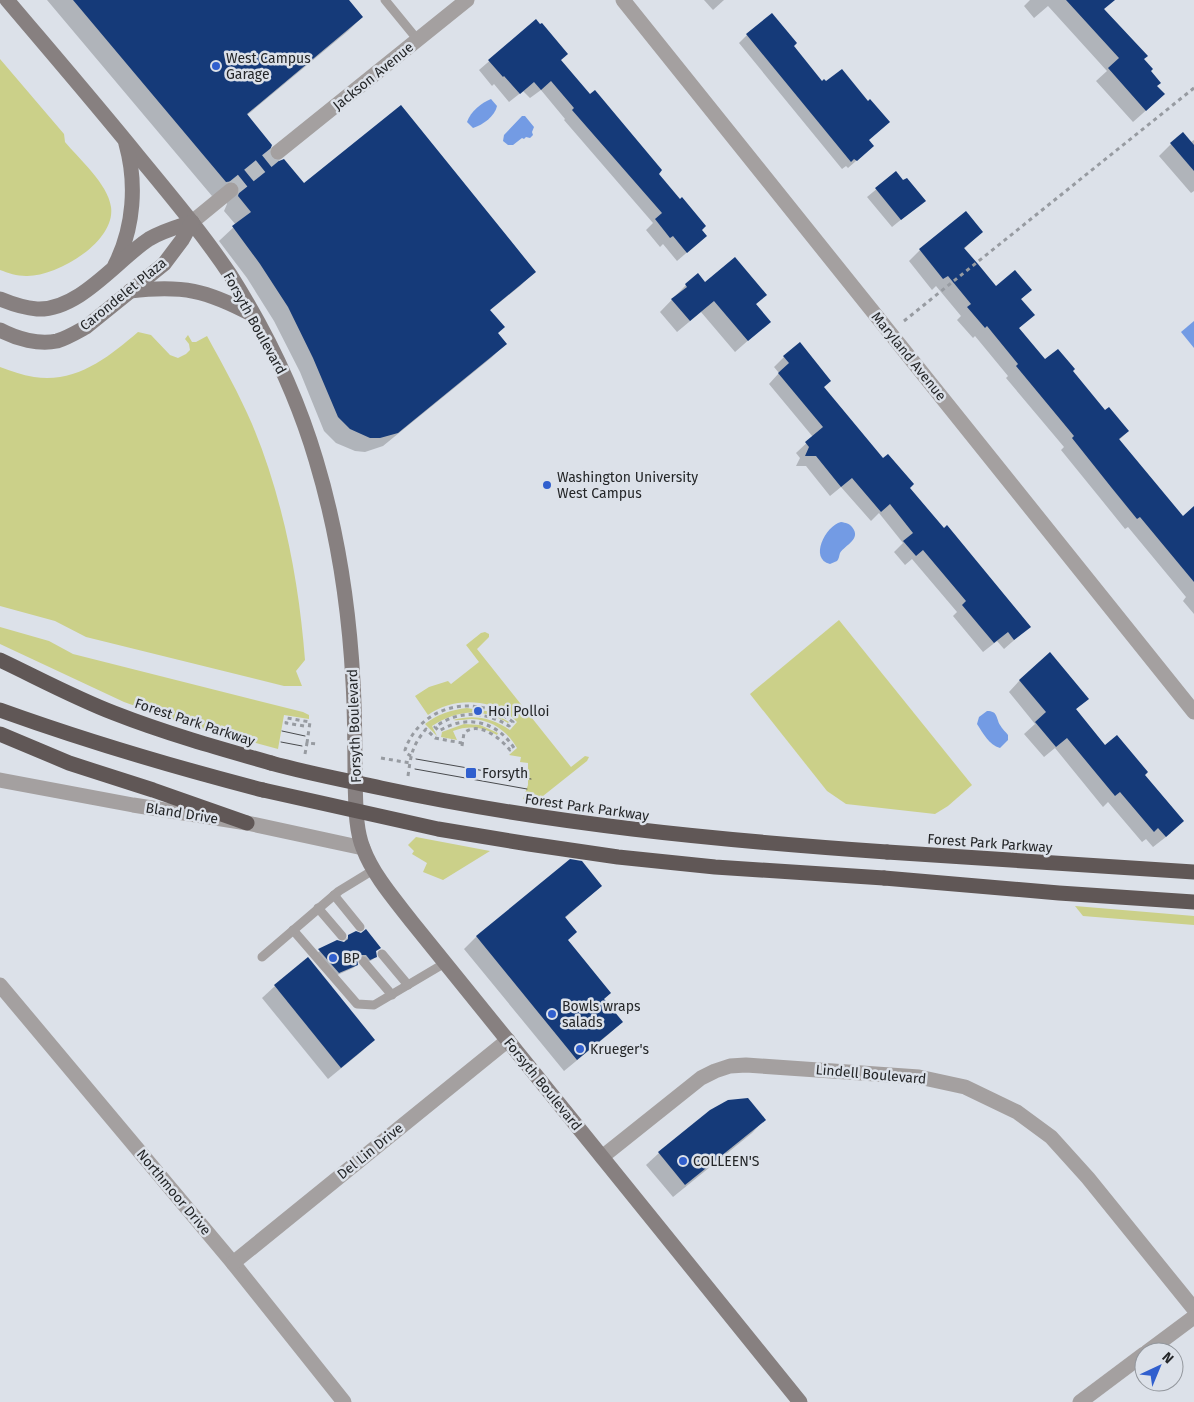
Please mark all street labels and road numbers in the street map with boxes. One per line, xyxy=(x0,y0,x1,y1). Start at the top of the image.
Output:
street label: Jackson Avenue xyxy=(330,39,417,114)
street label: Carondelet Plaza xyxy=(77,254,170,334)
street label: Forsyth Boulevard xyxy=(219,269,290,377)
street label: Maryland Avenue xyxy=(868,309,950,404)
street label: Forsyth Boulevard xyxy=(344,669,365,783)
street label: Forest Park Parkway xyxy=(133,695,257,750)
street label: Forest Park Parkway xyxy=(524,790,650,825)
street label: Bland Drive xyxy=(144,799,219,828)
street label: Forest Park Parkway xyxy=(927,831,1053,856)
street label: Forsyth Boulevard xyxy=(500,1035,585,1134)
street label: Lindell Boulevard xyxy=(815,1061,927,1088)
street label: Del Lin Drive xyxy=(334,1120,407,1183)
street label: Northmoor Drive xyxy=(133,1146,214,1239)

